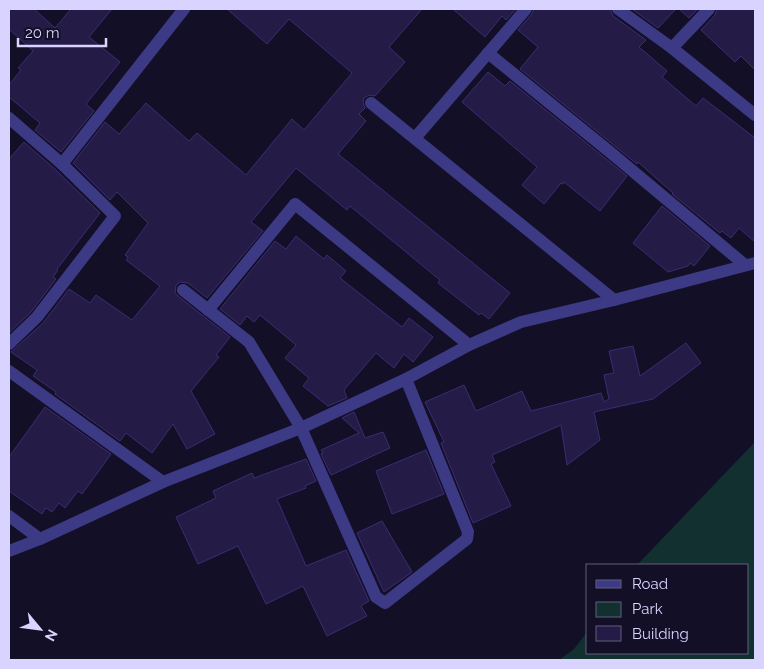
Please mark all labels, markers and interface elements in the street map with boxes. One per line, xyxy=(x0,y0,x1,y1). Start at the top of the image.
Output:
scale bar xyxy=(18,15,105,47)
text: 20 m xyxy=(25,24,60,42)
legend xyxy=(586,564,749,654)
text: Road xyxy=(632,575,668,593)
text: Park xyxy=(632,600,663,618)
north arrow xyxy=(15,604,65,654)
text: Building xyxy=(632,625,689,643)
text: N xyxy=(42,627,61,644)

